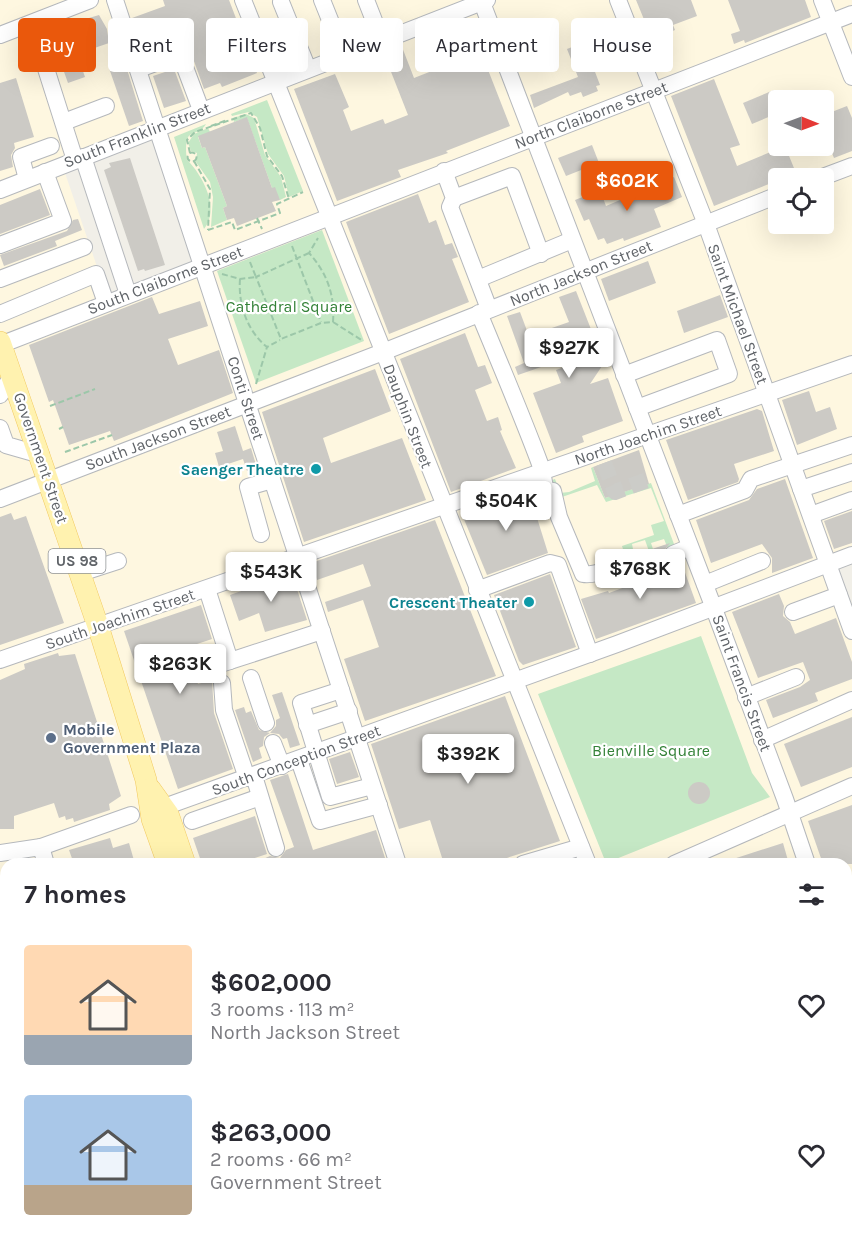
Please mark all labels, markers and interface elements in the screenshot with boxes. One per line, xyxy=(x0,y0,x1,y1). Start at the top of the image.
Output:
chip: Buy xyxy=(18,18,96,72)
chip: Rent xyxy=(108,18,194,72)
chip: Filters xyxy=(206,18,308,72)
chip: New xyxy=(320,18,403,72)
chip: Apartment xyxy=(415,18,559,72)
chip: House xyxy=(571,18,673,72)
street label: North Claiborne Street xyxy=(512,77,670,153)
north arrow xyxy=(768,90,834,156)
map controls xyxy=(768,90,834,234)
street label: South Franklin Street xyxy=(61,98,213,172)
pin: $602K xyxy=(585,161,669,212)
button: locate xyxy=(768,168,834,234)
text: $602K xyxy=(595,169,659,192)
street label: North Jackson Street xyxy=(507,236,655,310)
street label: Saint Michael Street xyxy=(704,241,772,387)
street label: South Claiborne Street xyxy=(85,242,245,318)
park label: Cathedral Square xyxy=(226,297,352,316)
pin: $927K xyxy=(527,328,611,379)
text: $927K xyxy=(538,336,600,359)
street label: Conti Street xyxy=(224,354,268,442)
street label: Dauphin Street xyxy=(379,361,437,471)
street label: Government Street xyxy=(10,390,72,526)
street label: South Jackson Street xyxy=(82,401,234,475)
street label: North Joachim Street xyxy=(572,401,724,469)
place label: Saenger Theatre xyxy=(180,460,304,479)
marker: Saenger Theatre xyxy=(309,462,323,476)
pin: $504K xyxy=(464,481,548,532)
text: $504K xyxy=(474,489,538,512)
road number: US 98 xyxy=(48,549,106,573)
pin: $768K xyxy=(598,549,682,600)
pin: $543K xyxy=(229,552,313,603)
text: $768K xyxy=(609,557,671,580)
text: $543K xyxy=(240,560,302,583)
street label: South Joachim Street xyxy=(43,584,197,654)
place label: Crescent Theater xyxy=(389,593,518,612)
marker: Crescent Theater xyxy=(522,595,536,609)
street label: Saint Francis Street xyxy=(708,612,776,754)
pin: $263K xyxy=(138,644,222,695)
text: $263K xyxy=(148,652,212,675)
place label: Mobile Government Plaza xyxy=(63,720,201,757)
street label: South Conception Street xyxy=(209,721,383,799)
marker: Mobile Government Plaza xyxy=(44,731,58,745)
pin: $392K xyxy=(426,734,510,785)
park label: Bienville Square xyxy=(592,741,710,760)
text: $392K xyxy=(436,742,500,765)
icon: filters xyxy=(795,878,828,911)
text: 7 homes xyxy=(24,879,127,910)
text: $602,000 xyxy=(210,967,332,998)
icon: home xyxy=(72,969,144,1041)
icon: heart xyxy=(795,989,828,1022)
text: 3 rooms · 113 m² xyxy=(210,998,354,1021)
text: North Jackson Street xyxy=(210,1021,400,1044)
text: $263,000 xyxy=(210,1117,332,1148)
icon: home xyxy=(72,1119,144,1191)
icon: heart xyxy=(795,1139,828,1172)
text: 2 rooms · 66 m² xyxy=(210,1148,352,1171)
text: Government Street xyxy=(210,1171,382,1194)

